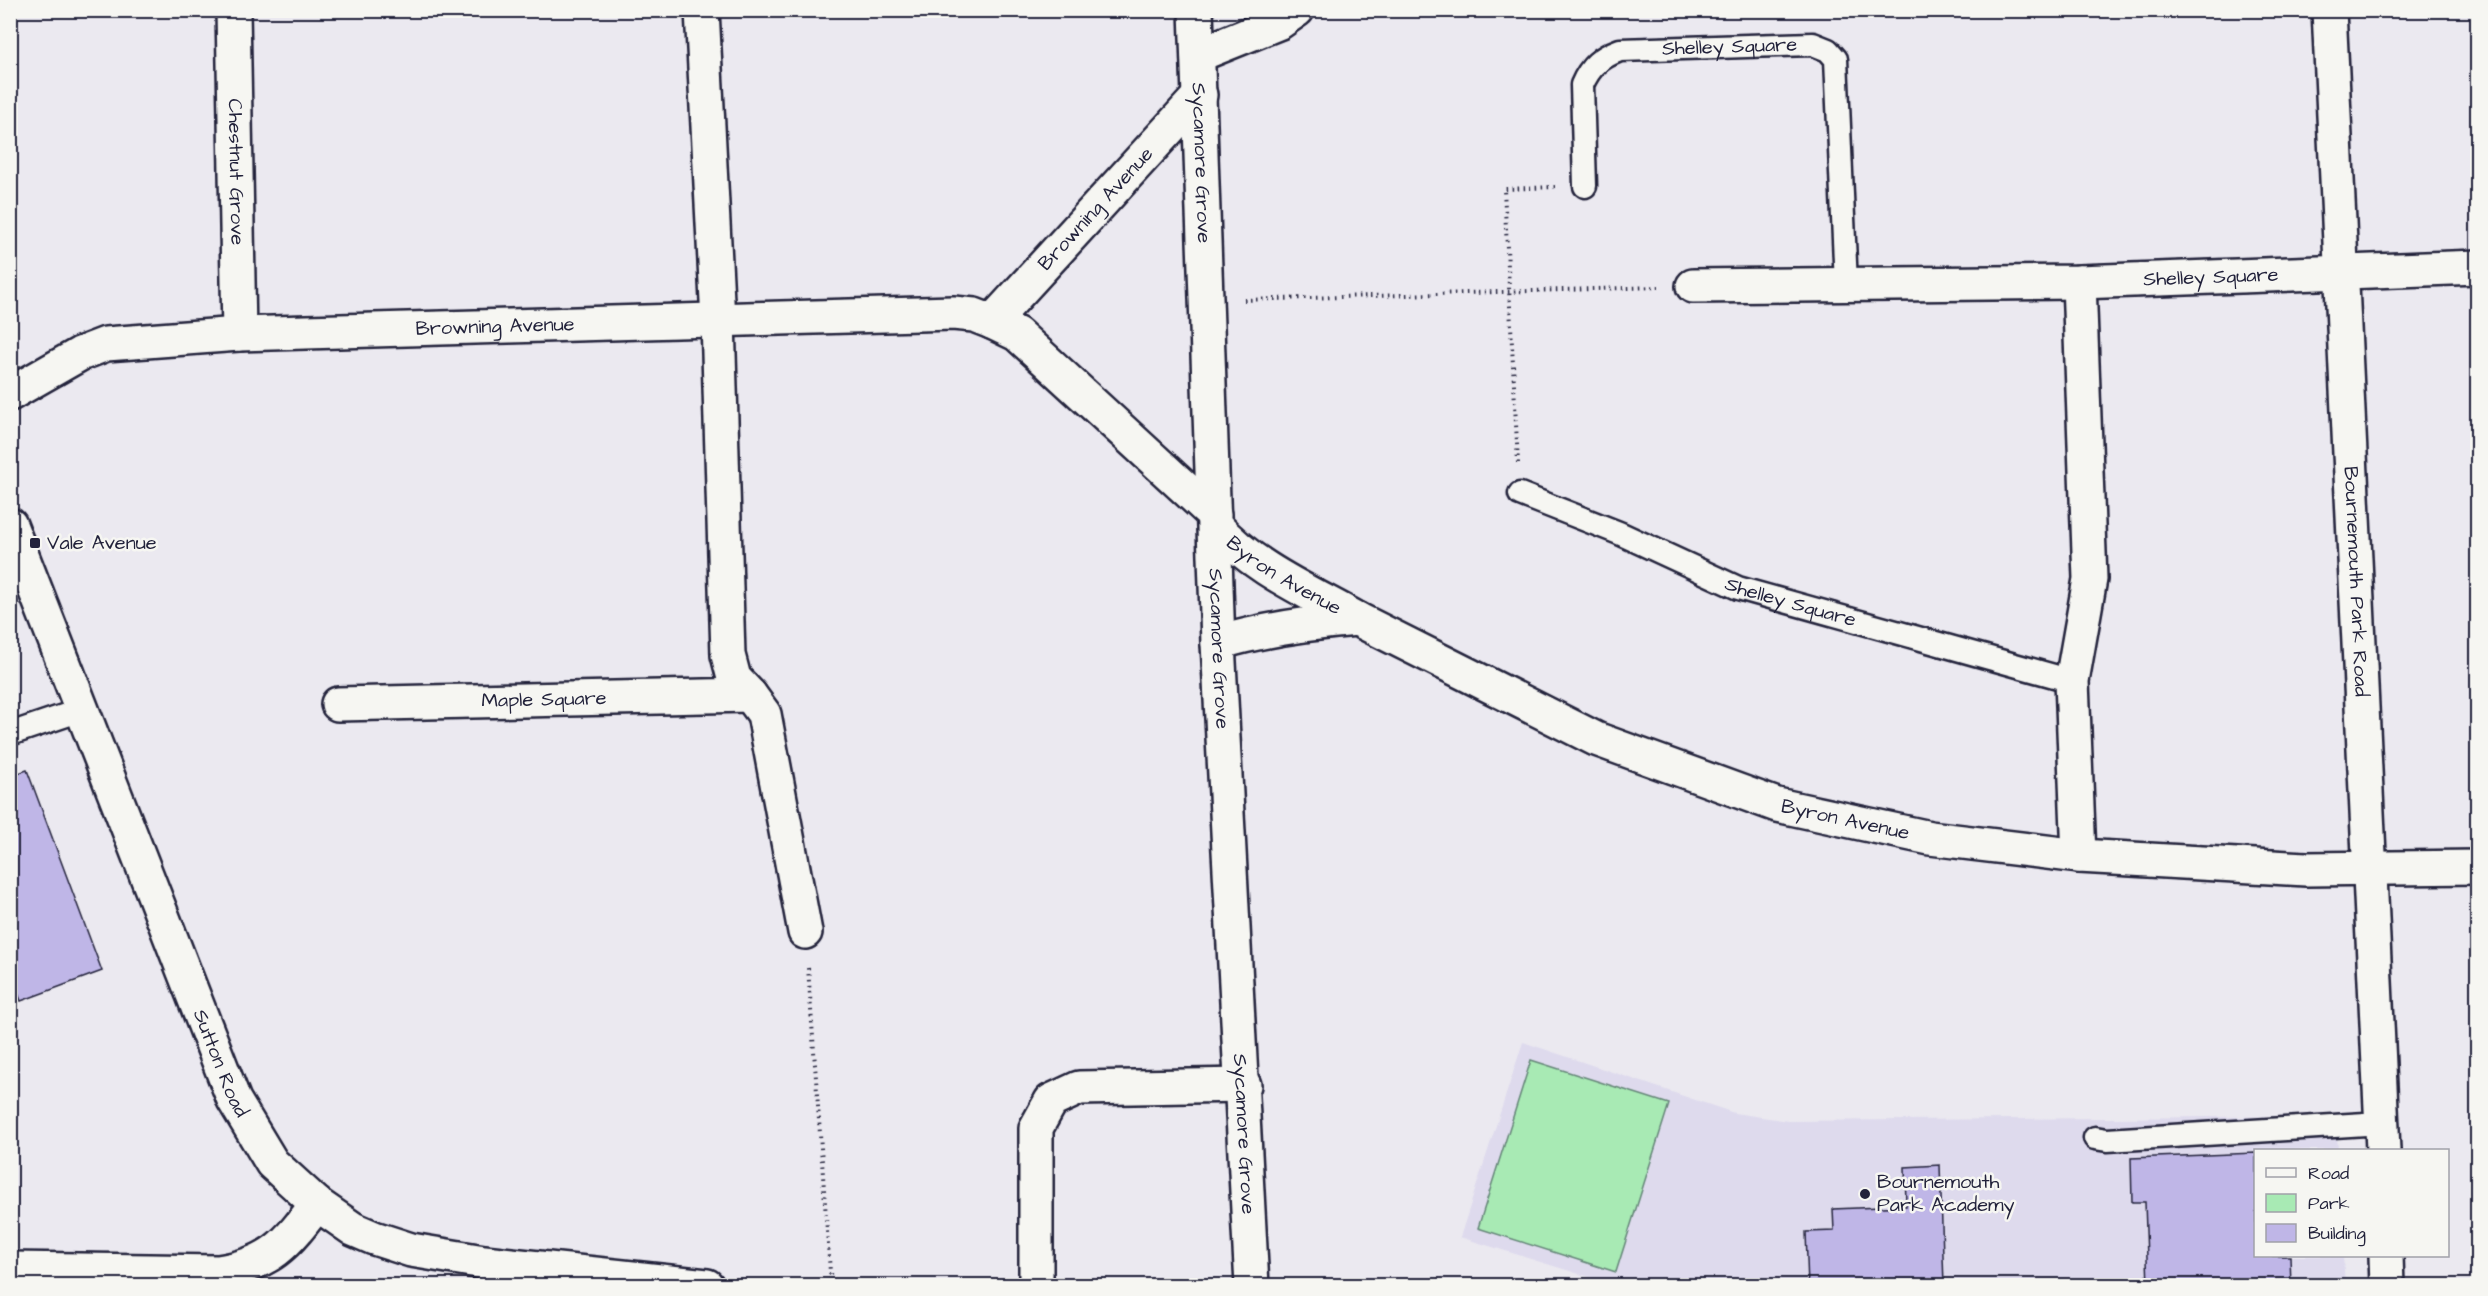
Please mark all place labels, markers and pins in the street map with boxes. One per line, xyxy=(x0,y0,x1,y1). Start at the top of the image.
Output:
place label: Vale Avenue xyxy=(47,529,157,557)
marker: Vale Avenue xyxy=(28,536,42,550)
place label: Bournemouth Park Academy xyxy=(1877,1168,2015,1220)
marker: Bournemouth Park Academy xyxy=(1858,1187,1872,1201)

